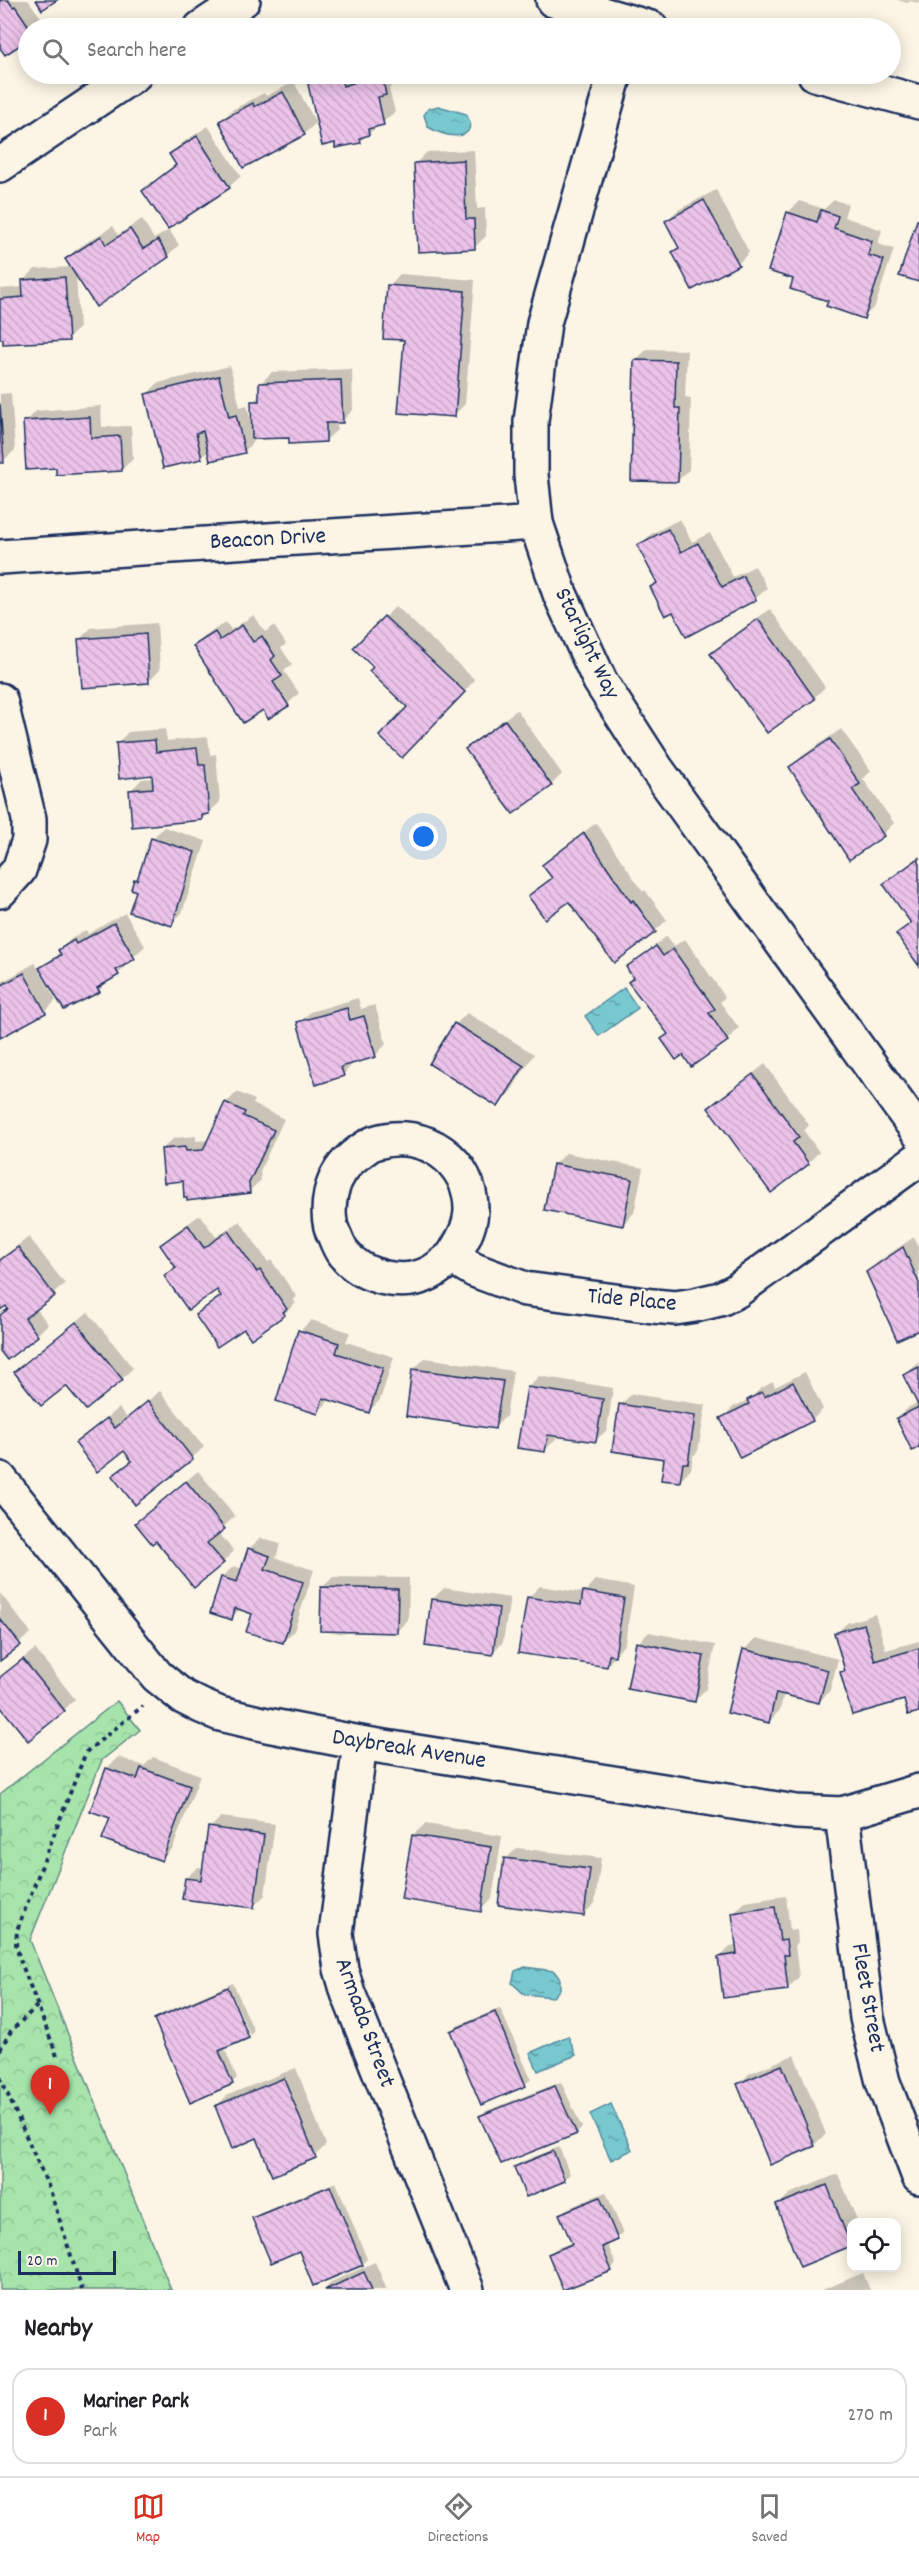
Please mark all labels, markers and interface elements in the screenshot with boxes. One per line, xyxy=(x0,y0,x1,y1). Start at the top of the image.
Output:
search box xyxy=(18,18,901,84)
icon: search xyxy=(39,35,72,68)
text: Search here xyxy=(87,36,186,67)
street label: Beacon Drive xyxy=(209,520,327,560)
street label: Starlight Way xyxy=(544,582,628,707)
your location xyxy=(409,822,438,851)
street label: Tide Place xyxy=(586,1280,678,1322)
street label: Daybreak Avenue xyxy=(330,1721,488,1779)
street label: Fleet Street xyxy=(841,1941,893,2055)
street label: Armada Street xyxy=(325,1953,403,2093)
pin: 1 xyxy=(31,2066,70,2115)
map controls xyxy=(847,2218,901,2272)
button: locate xyxy=(847,2218,901,2272)
scale bar xyxy=(18,2248,116,2276)
text: 20 m xyxy=(27,2250,57,2273)
text: Nearby xyxy=(24,2311,92,2348)
text: Mariner Park xyxy=(83,2387,189,2418)
text: 1 xyxy=(43,2402,48,2430)
text: 270 m xyxy=(847,2402,893,2430)
text: Park xyxy=(83,2418,117,2446)
tab: Map xyxy=(132,2490,165,2549)
tab: Directions xyxy=(428,2490,488,2549)
tab: Saved xyxy=(752,2490,787,2549)

